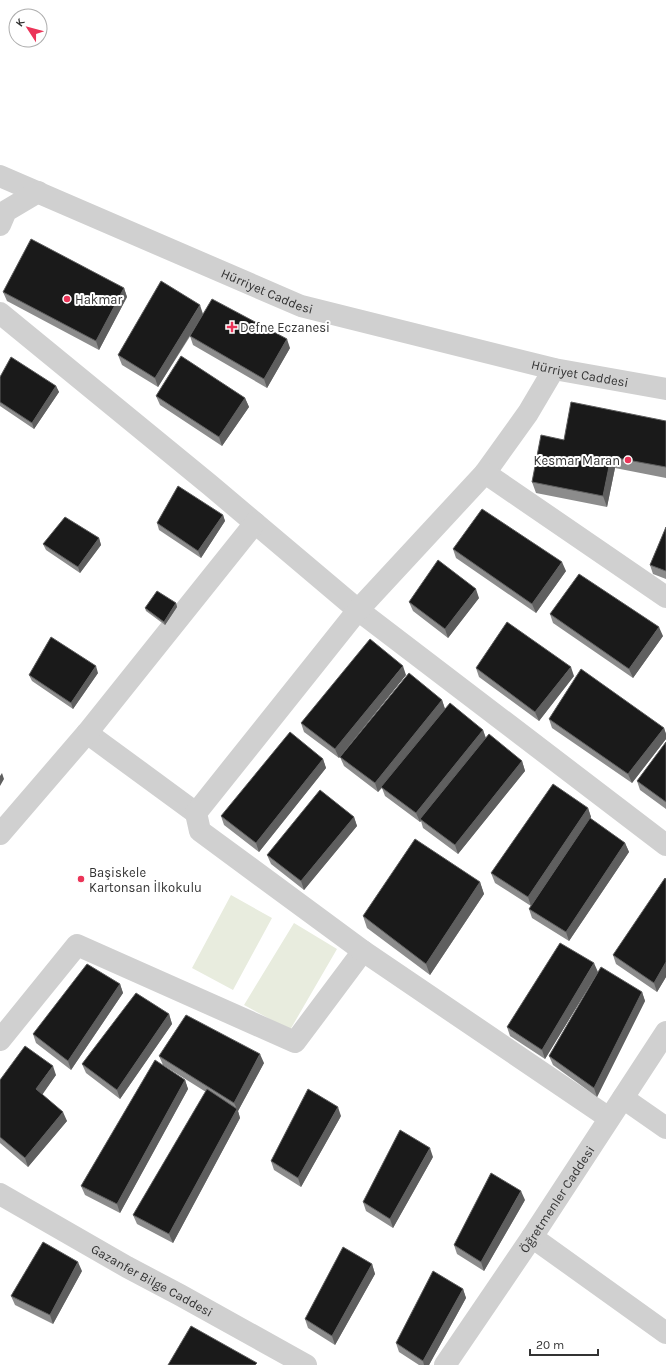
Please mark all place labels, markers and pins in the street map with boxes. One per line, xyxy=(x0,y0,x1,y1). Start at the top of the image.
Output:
place label: Hakmar xyxy=(75,292,122,307)
marker: Hakmar xyxy=(62,294,72,304)
place label: Defne Eczanesi xyxy=(240,320,330,335)
marker: Defne Eczanesi xyxy=(227,322,237,332)
place label: Kesmar Maran xyxy=(534,453,620,468)
marker: Kesmar Maran xyxy=(623,455,633,465)
place label: Başiskele Kartonsan İlkokulu xyxy=(89,865,202,895)
marker: Başiskele Kartonsan İlkokulu xyxy=(76,874,86,884)

